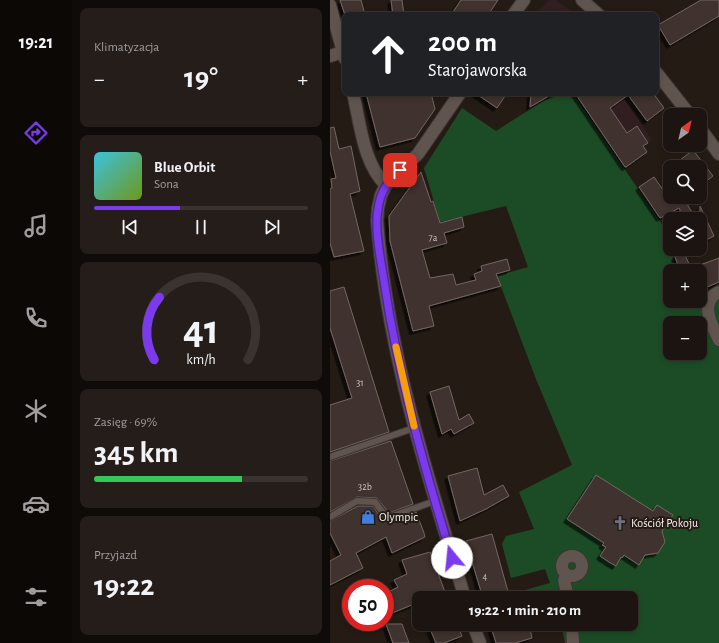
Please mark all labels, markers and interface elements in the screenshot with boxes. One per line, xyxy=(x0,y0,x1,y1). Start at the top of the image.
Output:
icon: ahead xyxy=(362,28,414,80)
text: 200 m xyxy=(428,29,497,57)
text: 19:21 xyxy=(19,34,53,52)
text: Klimatyzacja xyxy=(94,41,159,54)
text: Starojaworska xyxy=(428,62,527,80)
text: 19° xyxy=(184,63,218,93)
text: − xyxy=(94,68,105,90)
text: + xyxy=(297,68,308,90)
north arrow xyxy=(663,108,707,152)
map controls xyxy=(663,108,707,360)
icon: directions xyxy=(22,119,50,147)
pin xyxy=(383,153,417,187)
icon: arrive xyxy=(389,159,411,181)
text: Blue Orbit xyxy=(154,160,215,175)
button: search xyxy=(663,160,707,204)
text: Sona xyxy=(154,178,179,191)
icon: music xyxy=(22,212,50,240)
button: layers xyxy=(663,212,707,256)
icon: previous xyxy=(119,216,141,238)
icon: pause xyxy=(190,216,212,238)
icon: next xyxy=(261,216,283,238)
house number: 7a xyxy=(429,233,438,243)
button: + xyxy=(663,264,707,308)
icon: phone xyxy=(22,304,50,332)
text: 41 xyxy=(183,309,219,350)
button: − xyxy=(663,316,707,360)
text: km/h xyxy=(186,352,216,366)
house number: 31 xyxy=(356,378,364,388)
icon: climate xyxy=(22,397,50,425)
text: Zasięg · 69% xyxy=(94,416,157,429)
text: 345 km xyxy=(94,438,179,468)
house number: 32b xyxy=(358,482,372,492)
icon: car xyxy=(22,490,50,518)
shop icon: Olympic xyxy=(360,509,376,525)
place label: Olympic xyxy=(379,511,418,524)
church icon: Kościół Pokoju xyxy=(612,515,628,531)
place label: Kościół Pokoju xyxy=(631,517,698,530)
position arrow xyxy=(431,537,473,579)
text: Przyjazd xyxy=(94,549,137,562)
text: 19:22 xyxy=(94,571,154,601)
house number: 4 xyxy=(483,572,488,582)
speed limit sign: 50 xyxy=(342,579,394,631)
icon: filters xyxy=(22,583,50,611)
text: 19:22 · 1 min · 210 m xyxy=(469,603,581,618)

